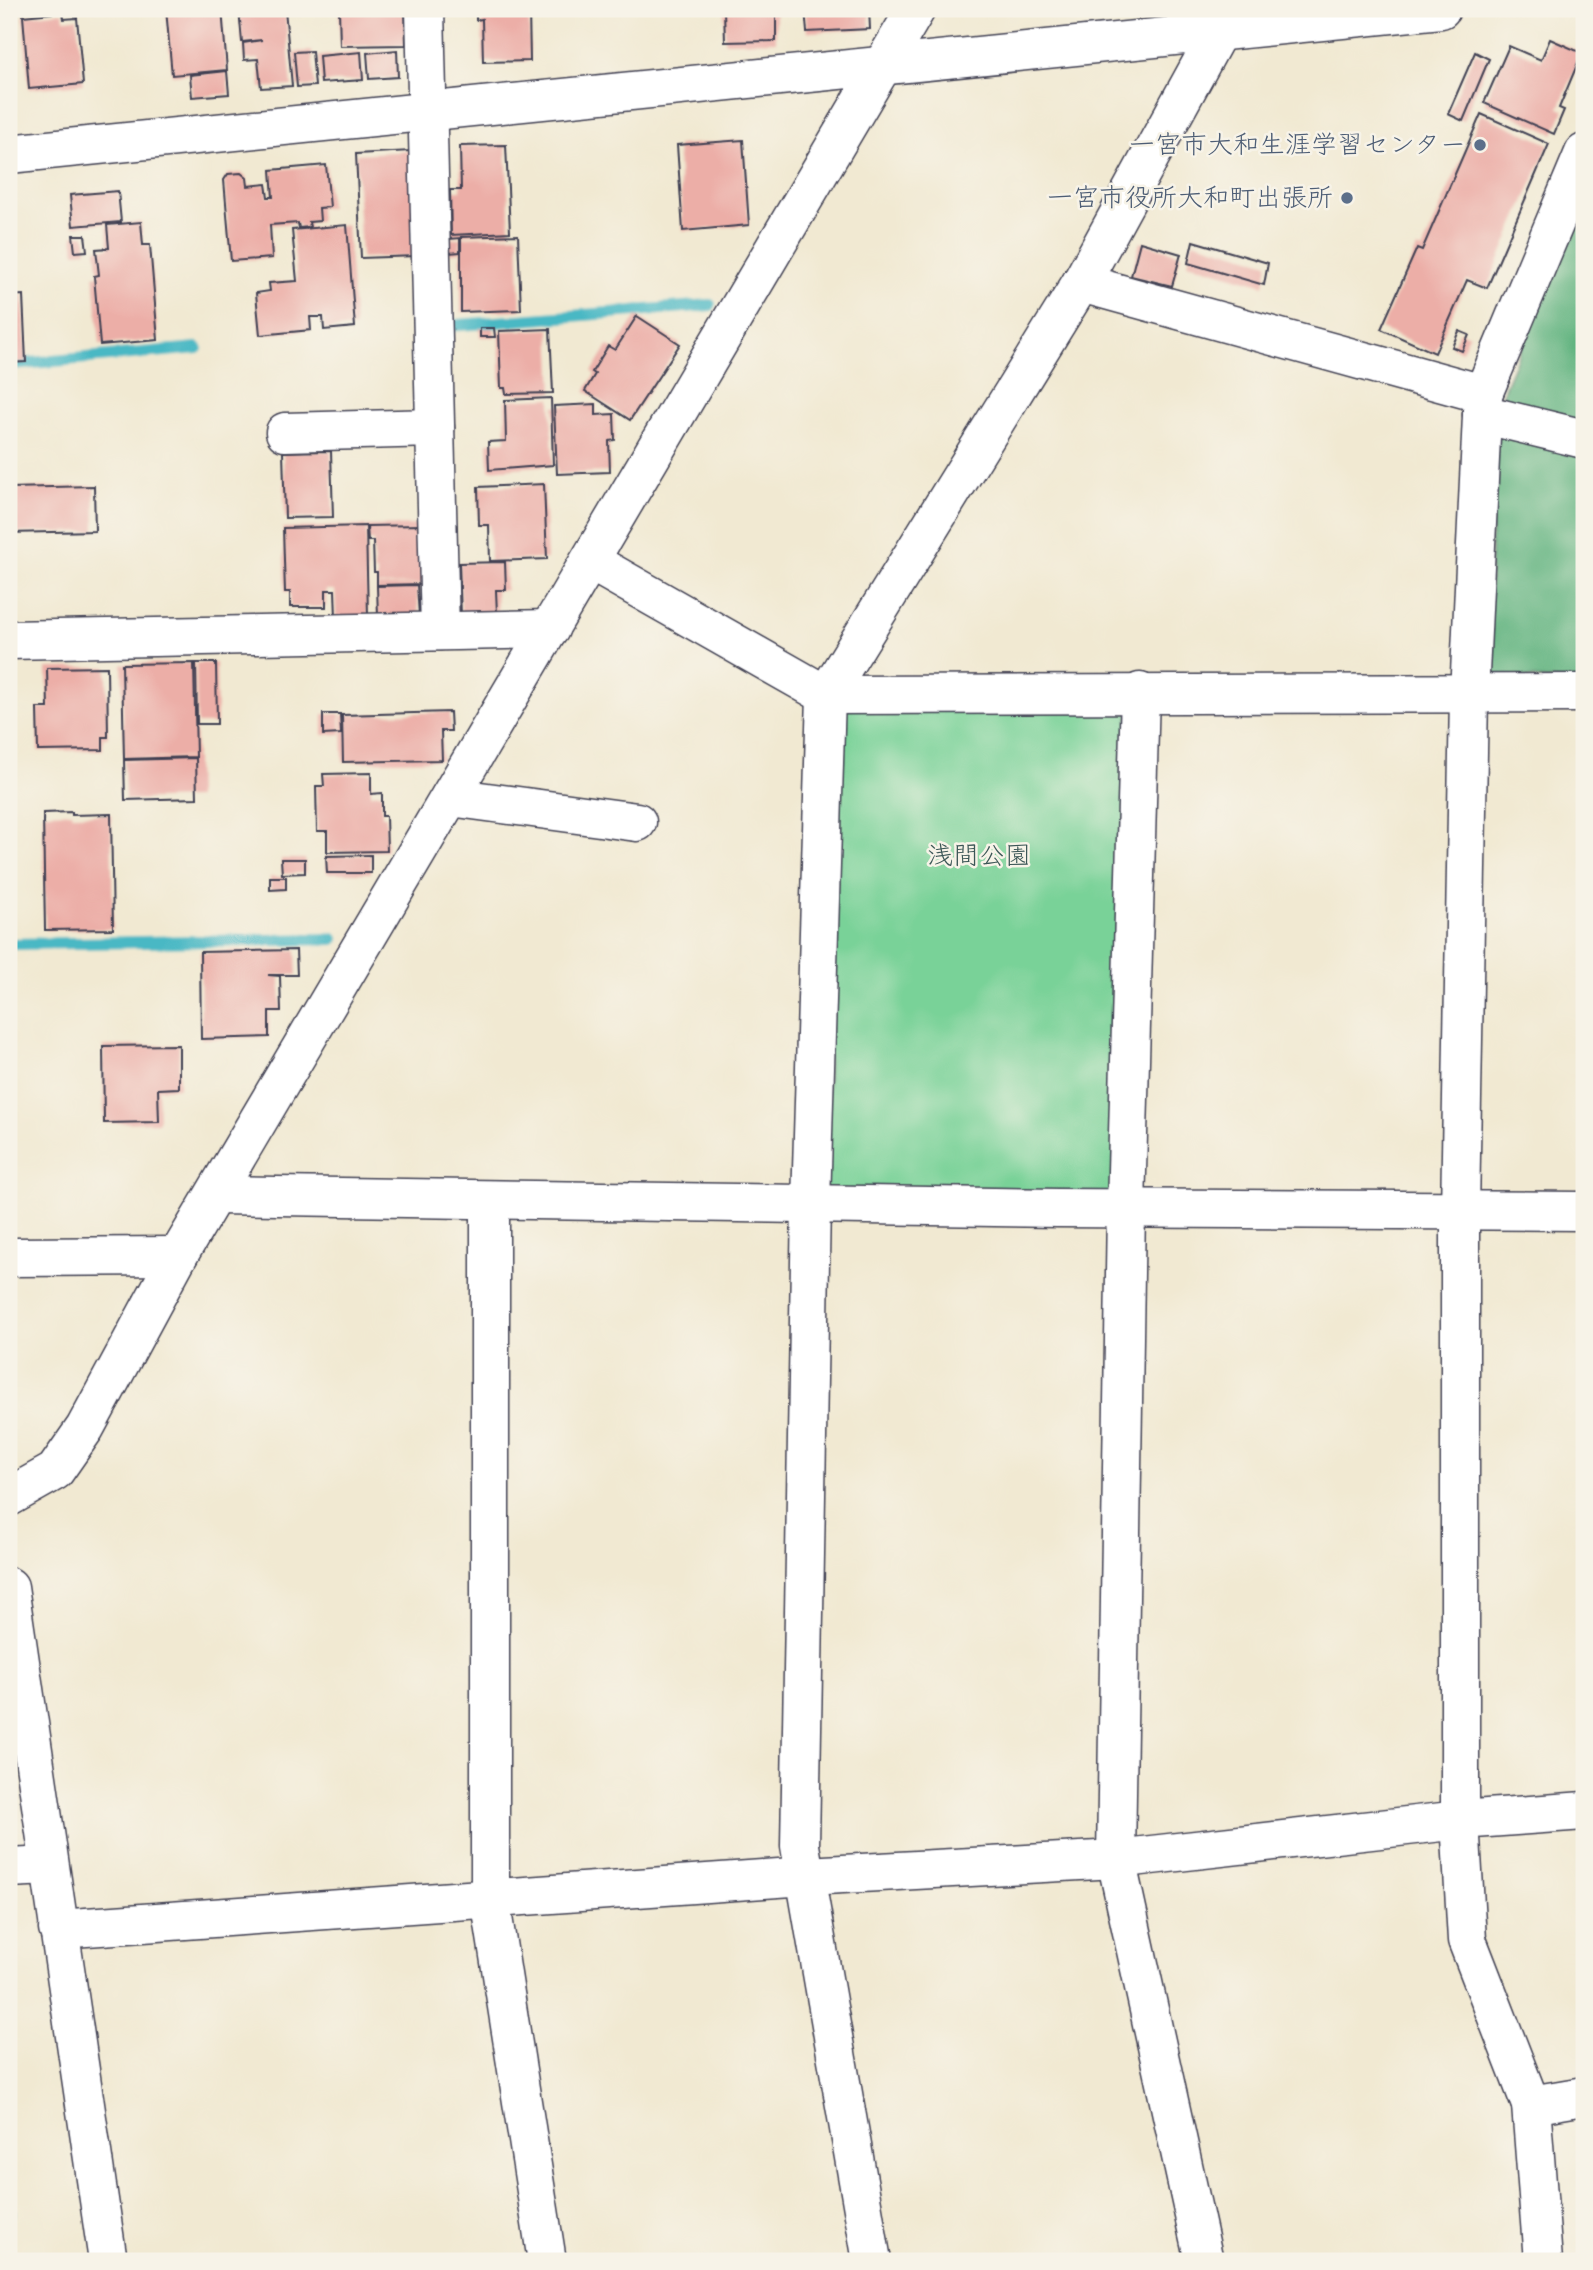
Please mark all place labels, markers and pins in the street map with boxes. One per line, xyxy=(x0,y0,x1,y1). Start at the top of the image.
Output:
place label: 一宮市大和生涯学習センター xyxy=(1129,127,1466,163)
marker: 一宮市大和生涯学習センター xyxy=(1472,137,1488,153)
place label: 一宮市役所大和町出張所 xyxy=(1047,180,1333,216)
marker: 一宮市役所大和町出張所 xyxy=(1339,190,1355,206)

